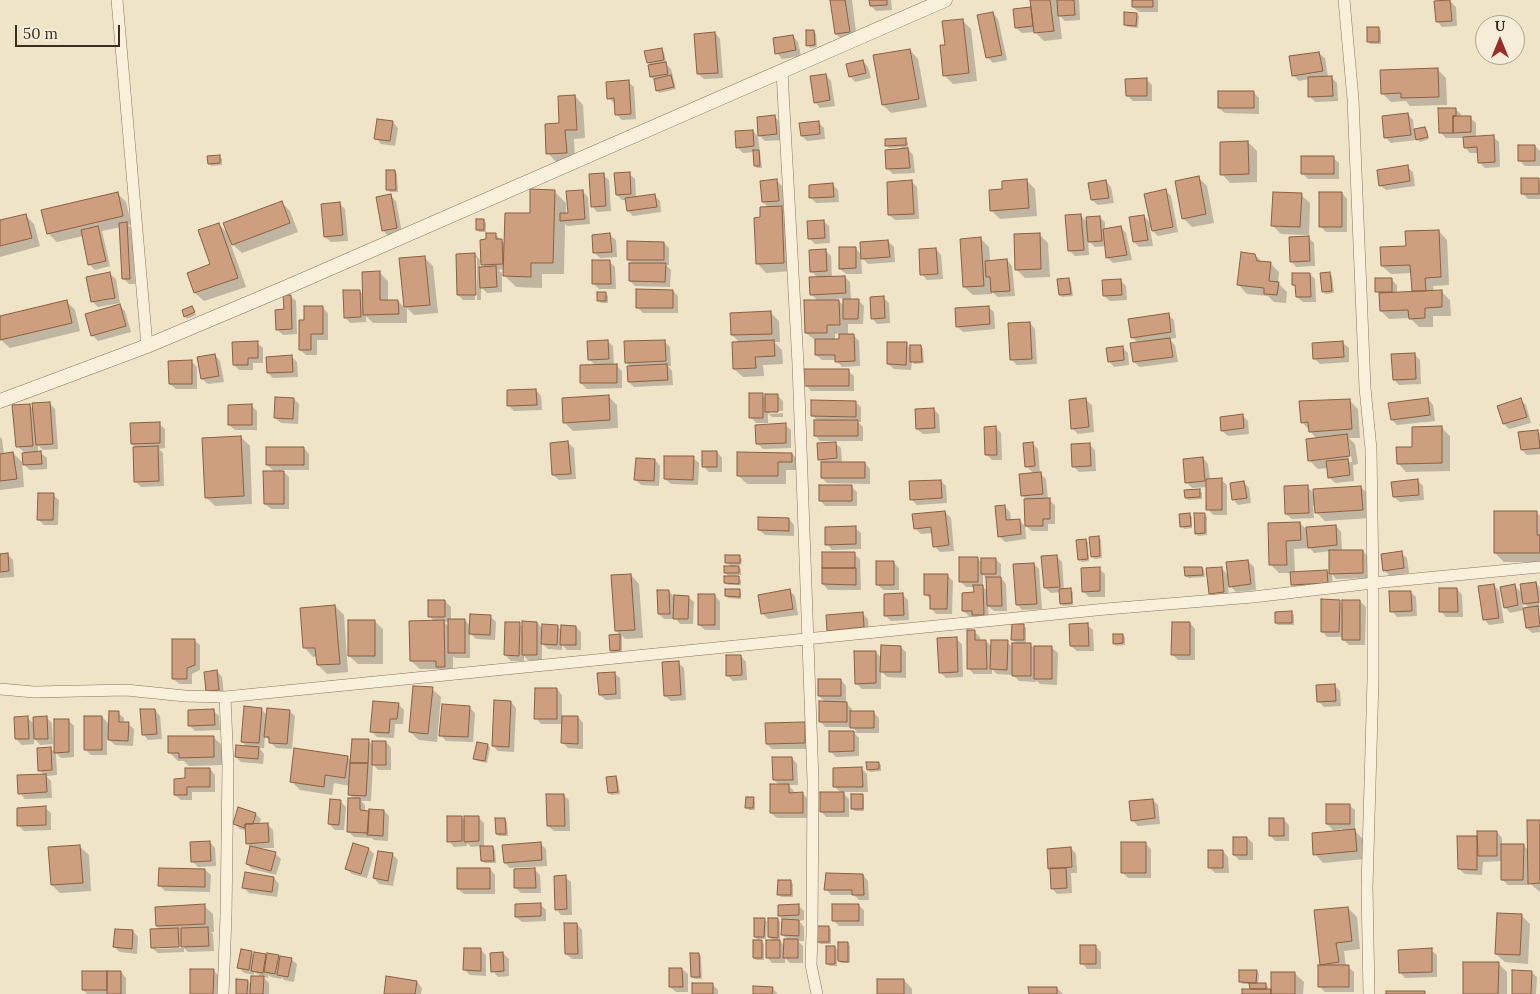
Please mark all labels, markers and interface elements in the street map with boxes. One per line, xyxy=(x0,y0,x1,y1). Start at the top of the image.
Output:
scale bar xyxy=(18,15,122,47)
north arrow xyxy=(1475,15,1525,65)
text: U xyxy=(1495,17,1505,35)
text: 50 m xyxy=(23,24,58,43)

